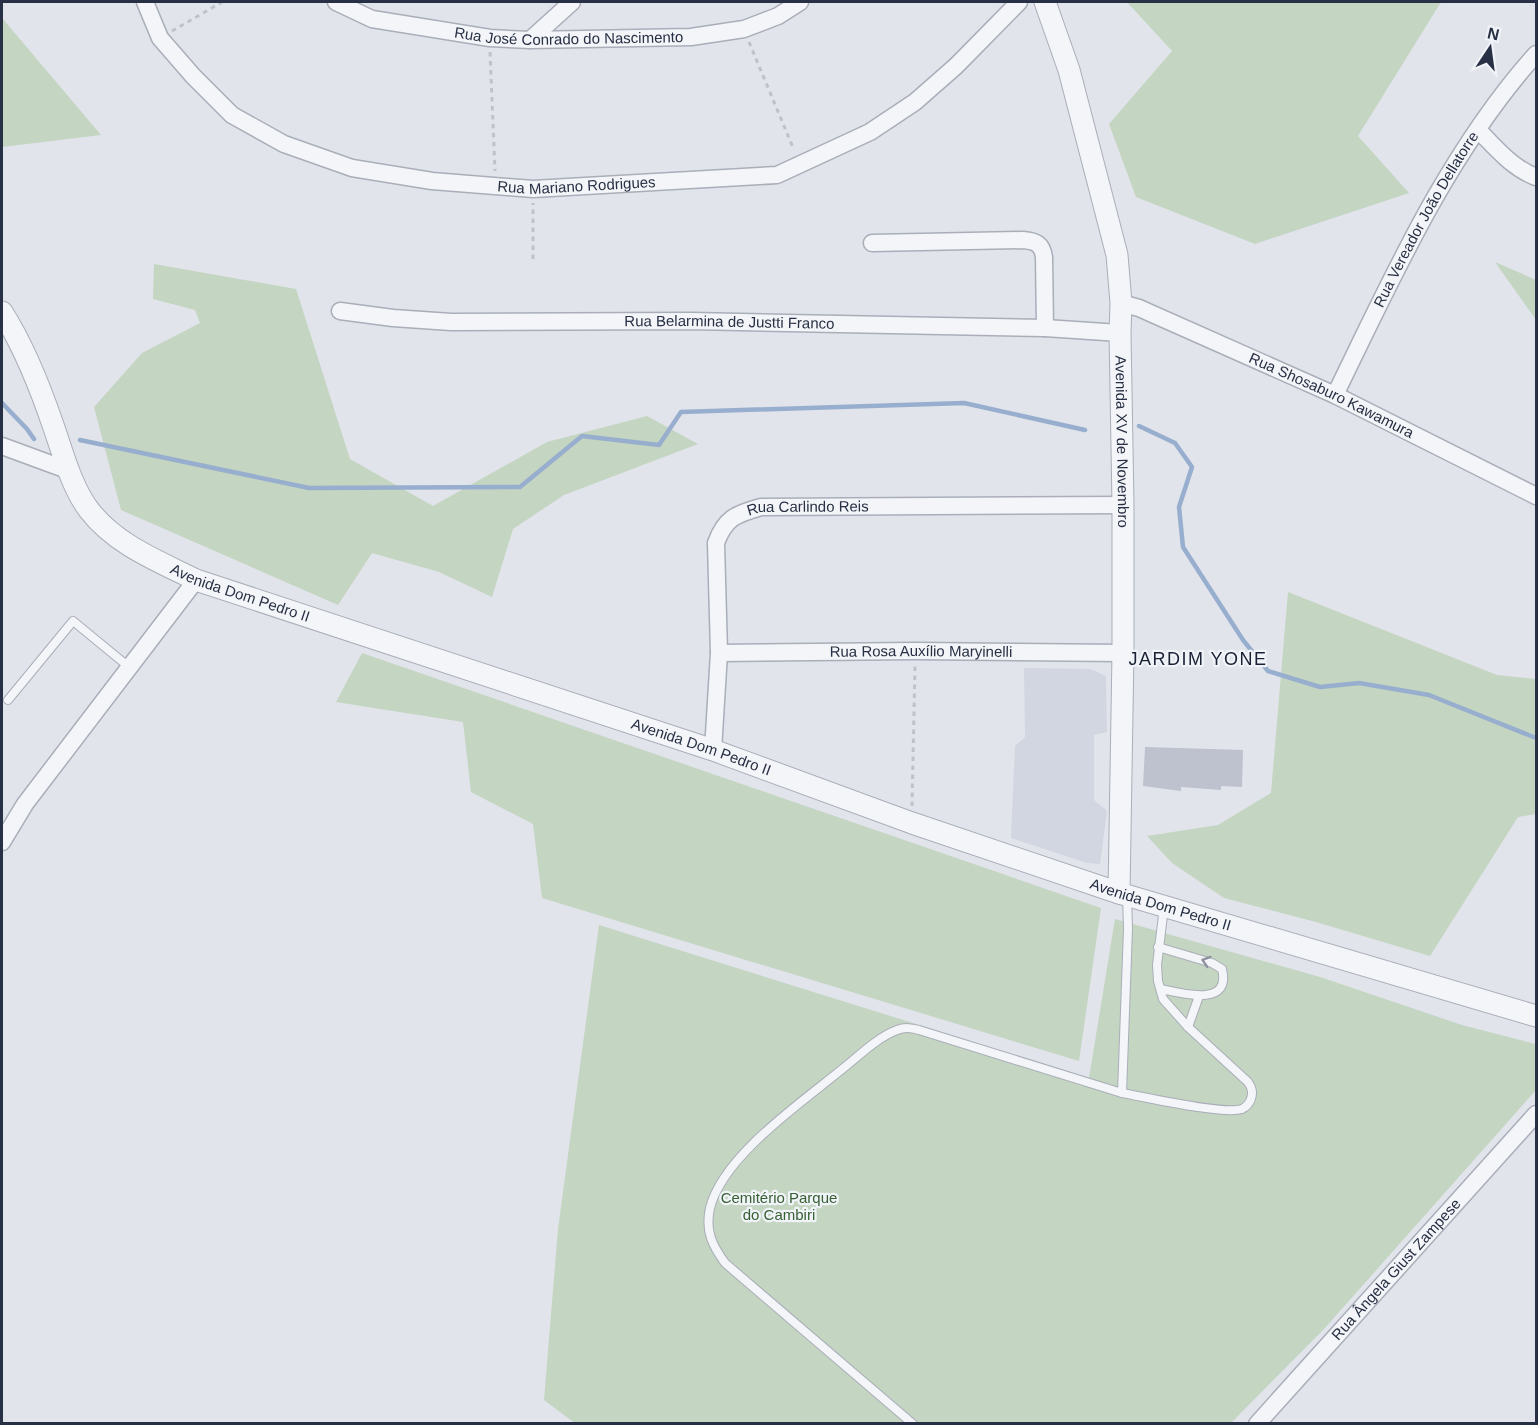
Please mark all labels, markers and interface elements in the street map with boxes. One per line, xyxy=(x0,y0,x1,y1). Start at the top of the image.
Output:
north arrow xyxy=(1460,18,1520,78)
street label: Rua José Conrado do Nascimento xyxy=(453,23,683,48)
text: N xyxy=(1486,24,1501,43)
street label: Rua Vereador João Dellatorre xyxy=(1370,128,1482,310)
street label: Rua Mariano Rodrigues xyxy=(497,173,656,197)
street label: Rua Belarmina de Justti Franco xyxy=(624,312,835,332)
street label: Rua Shosaburo Kawamura xyxy=(1247,349,1417,441)
street label: Avenida XV de Novembro xyxy=(1112,355,1132,528)
street label: Rua Carlindo Reis xyxy=(745,497,869,519)
street label: Avenida Dom Pedro II xyxy=(168,560,312,625)
street label: Rua Rosa Auxílio Maryinelli xyxy=(830,642,1012,660)
district label: JARDIM YONE xyxy=(1128,649,1268,669)
street label: Avenida Dom Pedro II xyxy=(629,715,773,779)
street label: Avenida Dom Pedro II xyxy=(1088,875,1233,934)
one-way arrow xyxy=(1201,956,1212,969)
park label: Cemitério Parque do Cambiri xyxy=(721,1189,837,1223)
street label: Rua Ângela Giust Zampese xyxy=(1328,1195,1464,1343)

